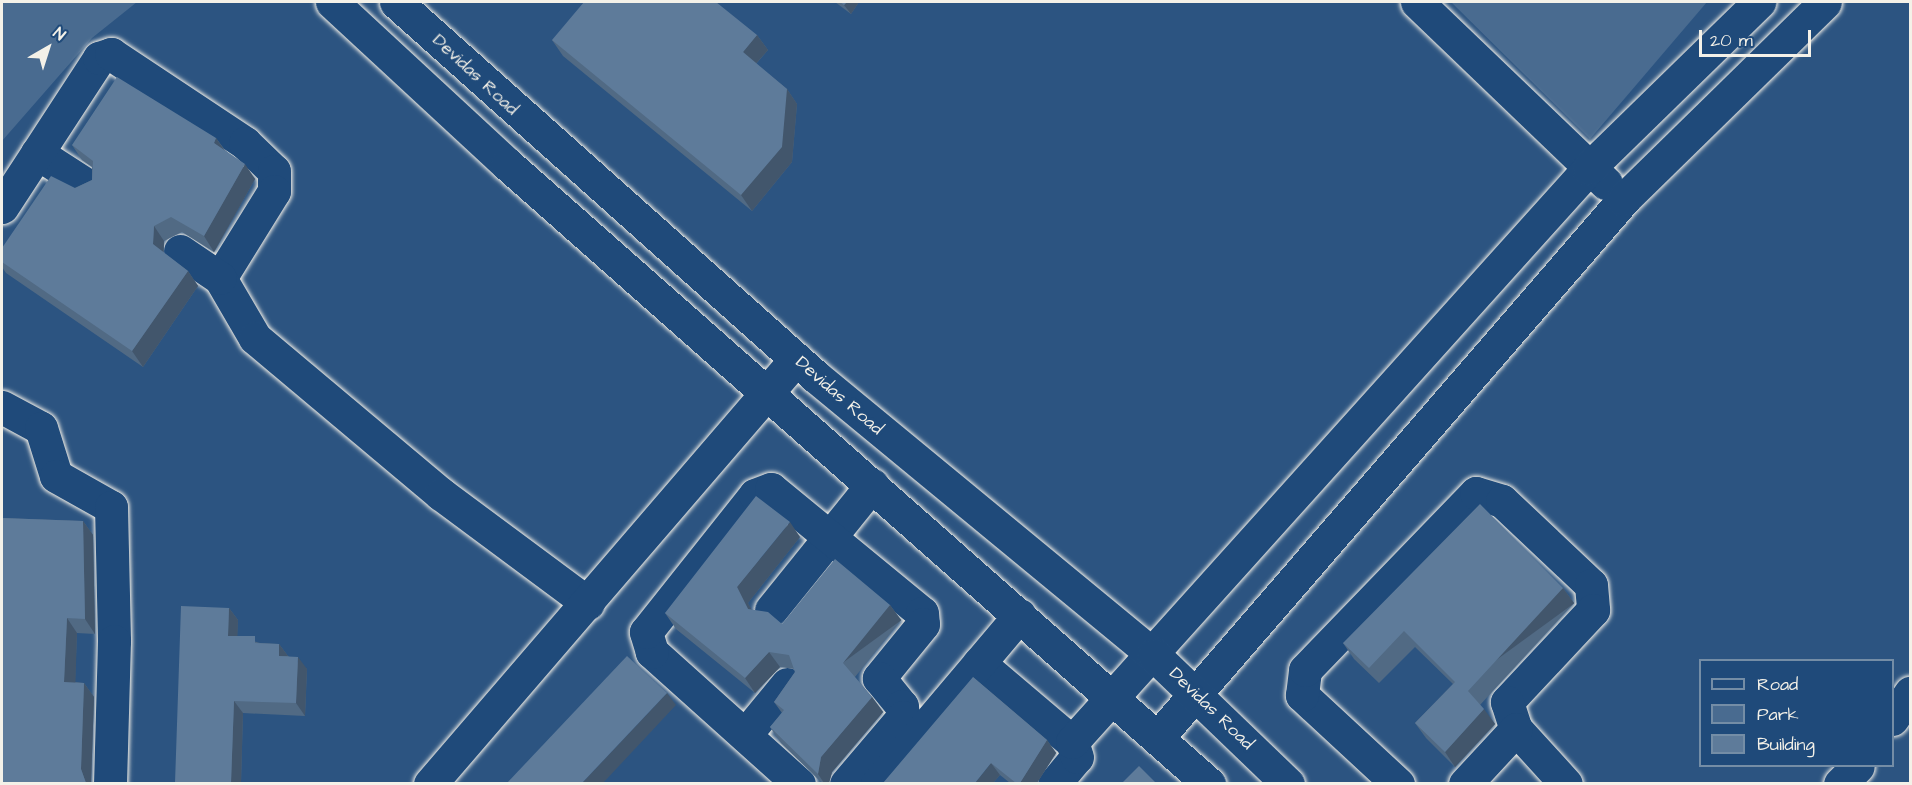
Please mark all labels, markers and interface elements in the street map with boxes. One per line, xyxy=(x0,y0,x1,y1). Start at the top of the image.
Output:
north arrow xyxy=(18,18,78,78)
scale bar xyxy=(1702,18,1814,56)
text: N xyxy=(49,22,70,46)
text: 20 m xyxy=(1710,28,1753,53)
street label: Devidas Road xyxy=(428,30,522,120)
street label: Devidas Road xyxy=(791,352,887,440)
legend xyxy=(1699,659,1894,767)
street label: Devidas Road xyxy=(1164,663,1258,755)
text: Road xyxy=(1757,672,1798,697)
text: Park xyxy=(1757,702,1799,727)
text: Building xyxy=(1757,732,1815,757)

